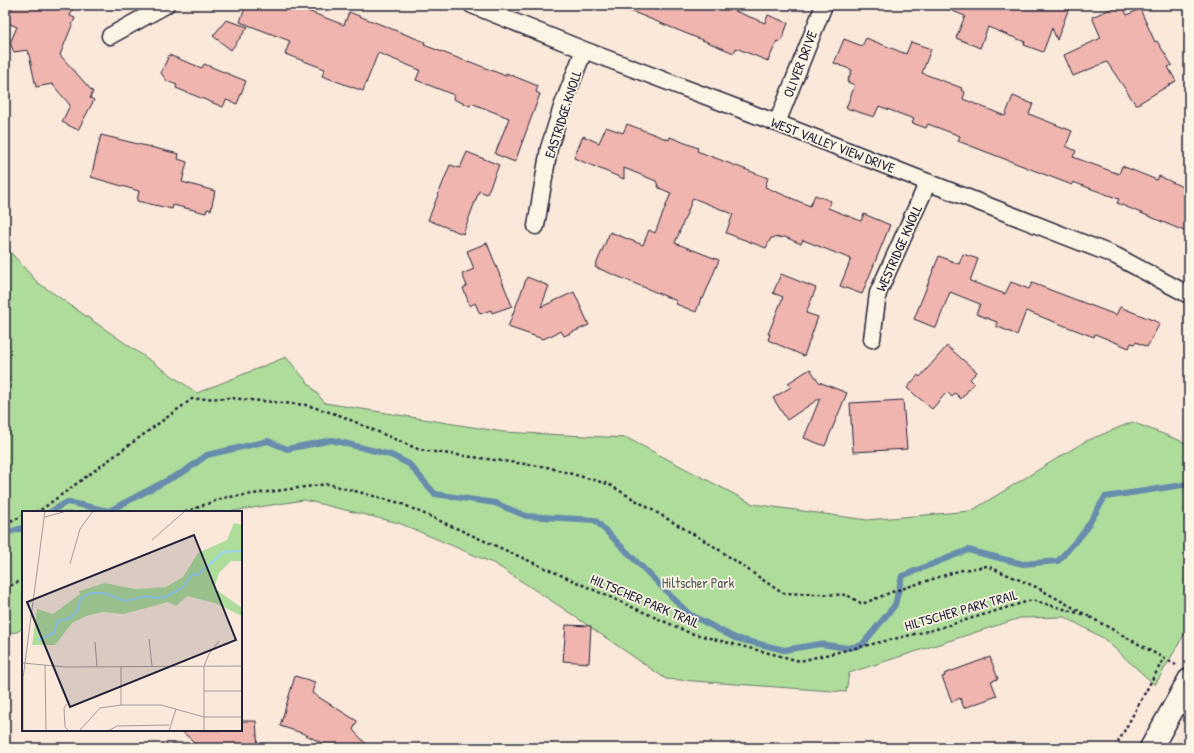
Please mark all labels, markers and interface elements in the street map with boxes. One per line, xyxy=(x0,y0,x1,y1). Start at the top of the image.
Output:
street label: OLIVER DRIVE xyxy=(778,28,821,100)
street label: EASTRIDGE KNOLL xyxy=(539,67,586,160)
street label: WEST VALLEY VIEW DRIVE xyxy=(769,112,898,177)
street label: WESTRIDGE KNOLL xyxy=(871,201,926,294)
inset map xyxy=(22,511,242,731)
street label: HILTSCHER PARK TRAIL xyxy=(588,569,703,632)
park label: Hiltscher Park xyxy=(662,573,734,592)
street label: HILTSCHER PARK TRAIL xyxy=(902,584,1020,635)

